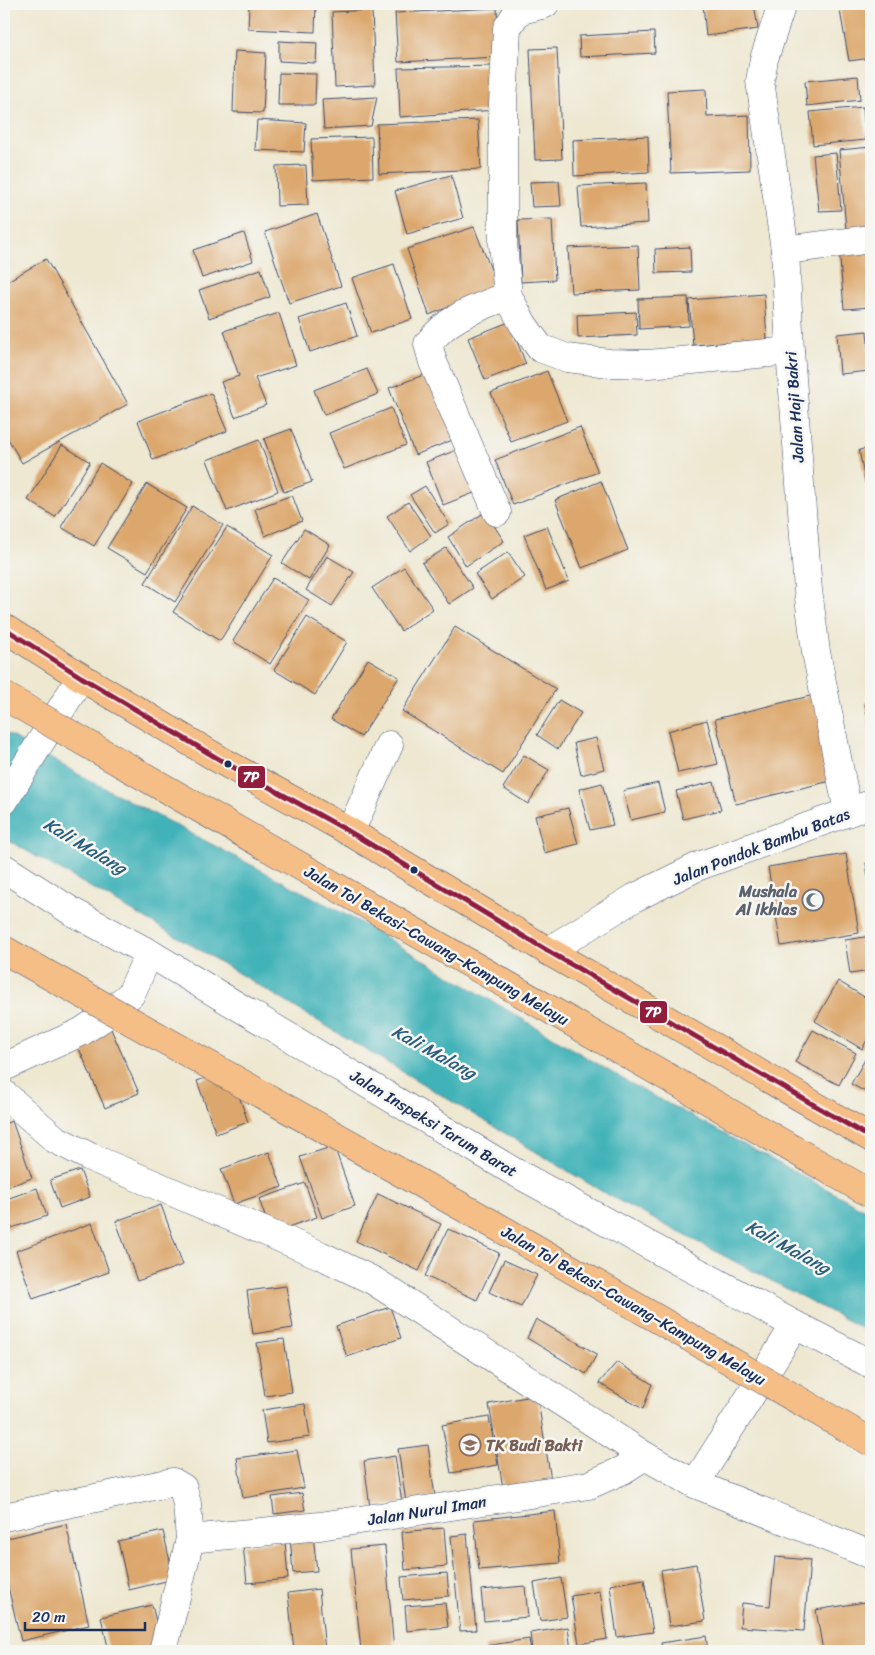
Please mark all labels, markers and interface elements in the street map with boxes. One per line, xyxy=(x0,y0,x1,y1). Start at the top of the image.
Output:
street label: Jalan Haji Bakri xyxy=(776,350,813,464)
unlabelled marker xyxy=(223,759,233,769)
line badge: 7P xyxy=(237,765,266,789)
text: 7P xyxy=(243,765,260,790)
street label: Jalan Pondok Bambu Batas xyxy=(667,799,855,894)
water label: Kali Malang xyxy=(37,809,134,884)
street label: Jalan Tol Bekasi–Cawang–Kampung Melayu xyxy=(298,857,575,1034)
unlabelled marker xyxy=(409,865,419,875)
place label: Mushala Al Ikhlas xyxy=(735,877,798,924)
mosque icon: Mushala Al Ikhlas xyxy=(801,888,825,912)
line badge: 7P xyxy=(639,1000,668,1024)
text: 7P xyxy=(645,1000,662,1025)
water label: Kali Malang xyxy=(386,1016,484,1089)
street label: Jalan Inspeksi Tarum Barat xyxy=(343,1061,523,1185)
water label: Kali Malang xyxy=(740,1211,838,1284)
street label: Jalan Tol Bekasi–Cawang–Kampung Melayu xyxy=(495,1217,772,1394)
place label: TK Budi Bakti xyxy=(486,1431,584,1460)
school or university icon: TK Budi Bakti xyxy=(458,1433,482,1457)
street label: Jalan Nurul Iman xyxy=(365,1487,489,1534)
scale bar xyxy=(25,1600,145,1632)
text: 20 m xyxy=(32,1604,66,1630)

